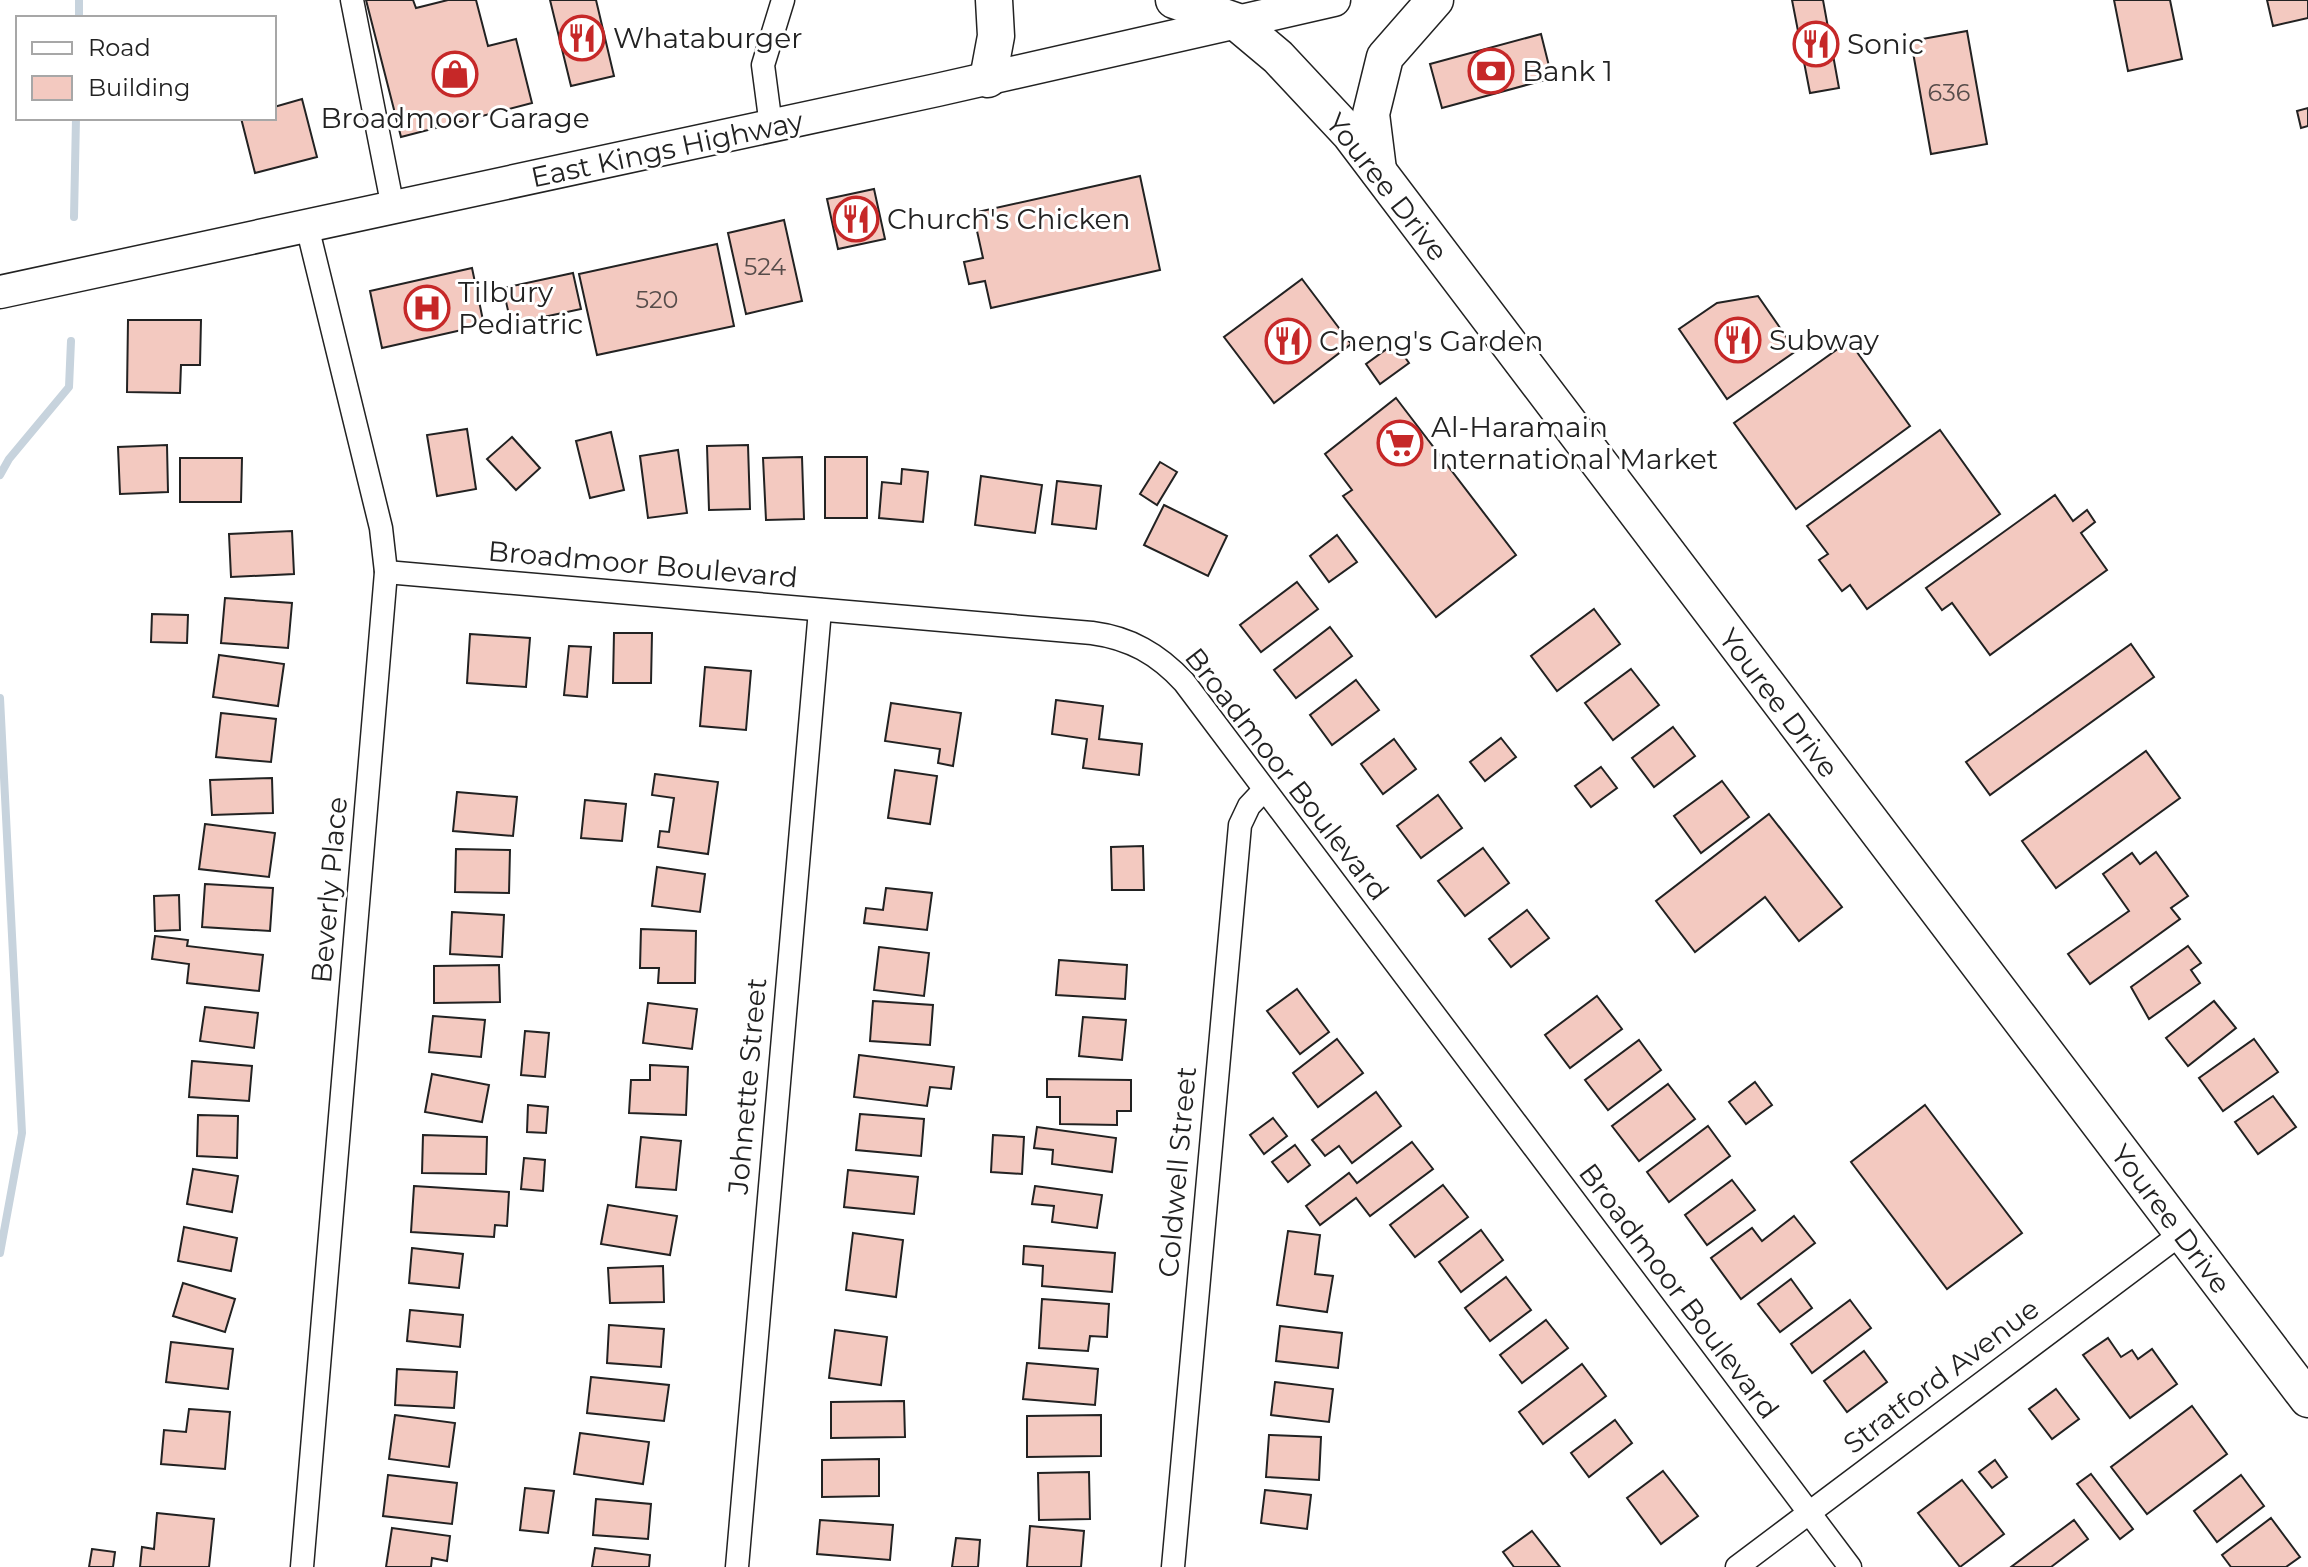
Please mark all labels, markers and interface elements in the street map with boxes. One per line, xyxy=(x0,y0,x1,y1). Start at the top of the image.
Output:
restaurant icon: Whataburger xyxy=(558,14,606,62)
legend xyxy=(16,16,276,120)
restaurant icon: Sonic xyxy=(1792,20,1840,68)
place label: Whataburger xyxy=(613,21,802,55)
place label: Sonic xyxy=(1847,27,1924,61)
text: Road xyxy=(88,33,151,62)
bank icon: Bank 1 xyxy=(1467,47,1515,95)
shop icon: Broadmoor Garage xyxy=(431,50,479,98)
place label: Bank 1 xyxy=(1522,54,1613,88)
text: Building xyxy=(88,73,191,102)
house number: 636 xyxy=(1928,78,1970,107)
place label: Broadmoor Garage xyxy=(320,101,590,135)
street label: East Kings Highway xyxy=(528,103,807,194)
street label: Youree Drive xyxy=(1319,106,1455,268)
restaurant icon: Church's Chicken xyxy=(832,195,880,243)
place label: Church's Chicken xyxy=(887,202,1130,236)
house number: 524 xyxy=(744,252,786,281)
place label: Tilbury Pediatric xyxy=(458,275,583,341)
hospital icon: Tilbury Pediatric xyxy=(403,284,451,332)
house number: 520 xyxy=(636,285,678,314)
restaurant icon: Subway xyxy=(1714,316,1762,364)
restaurant icon: Cheng's Garden xyxy=(1264,317,1312,365)
place label: Subway xyxy=(1769,323,1880,357)
place label: Cheng's Garden xyxy=(1319,324,1543,358)
place label: Al-Haramain International Market xyxy=(1431,410,1718,476)
supermarket icon: Al-Haramain International Market xyxy=(1376,419,1424,467)
street label: Broadmoor Boulevard xyxy=(487,534,799,594)
street label: Youree Drive xyxy=(1712,622,1846,784)
street label: Broadmoor Boulevard xyxy=(1178,641,1396,907)
street label: Beverly Place xyxy=(304,795,354,985)
street label: Johnette Street xyxy=(721,976,773,1197)
street label: Coldwell Street xyxy=(1151,1065,1203,1279)
street label: Youree Drive xyxy=(2104,1138,2238,1300)
street label: Broadmoor Boulevard xyxy=(1572,1157,1786,1425)
street label: Stratford Avenue xyxy=(1836,1291,2046,1461)

